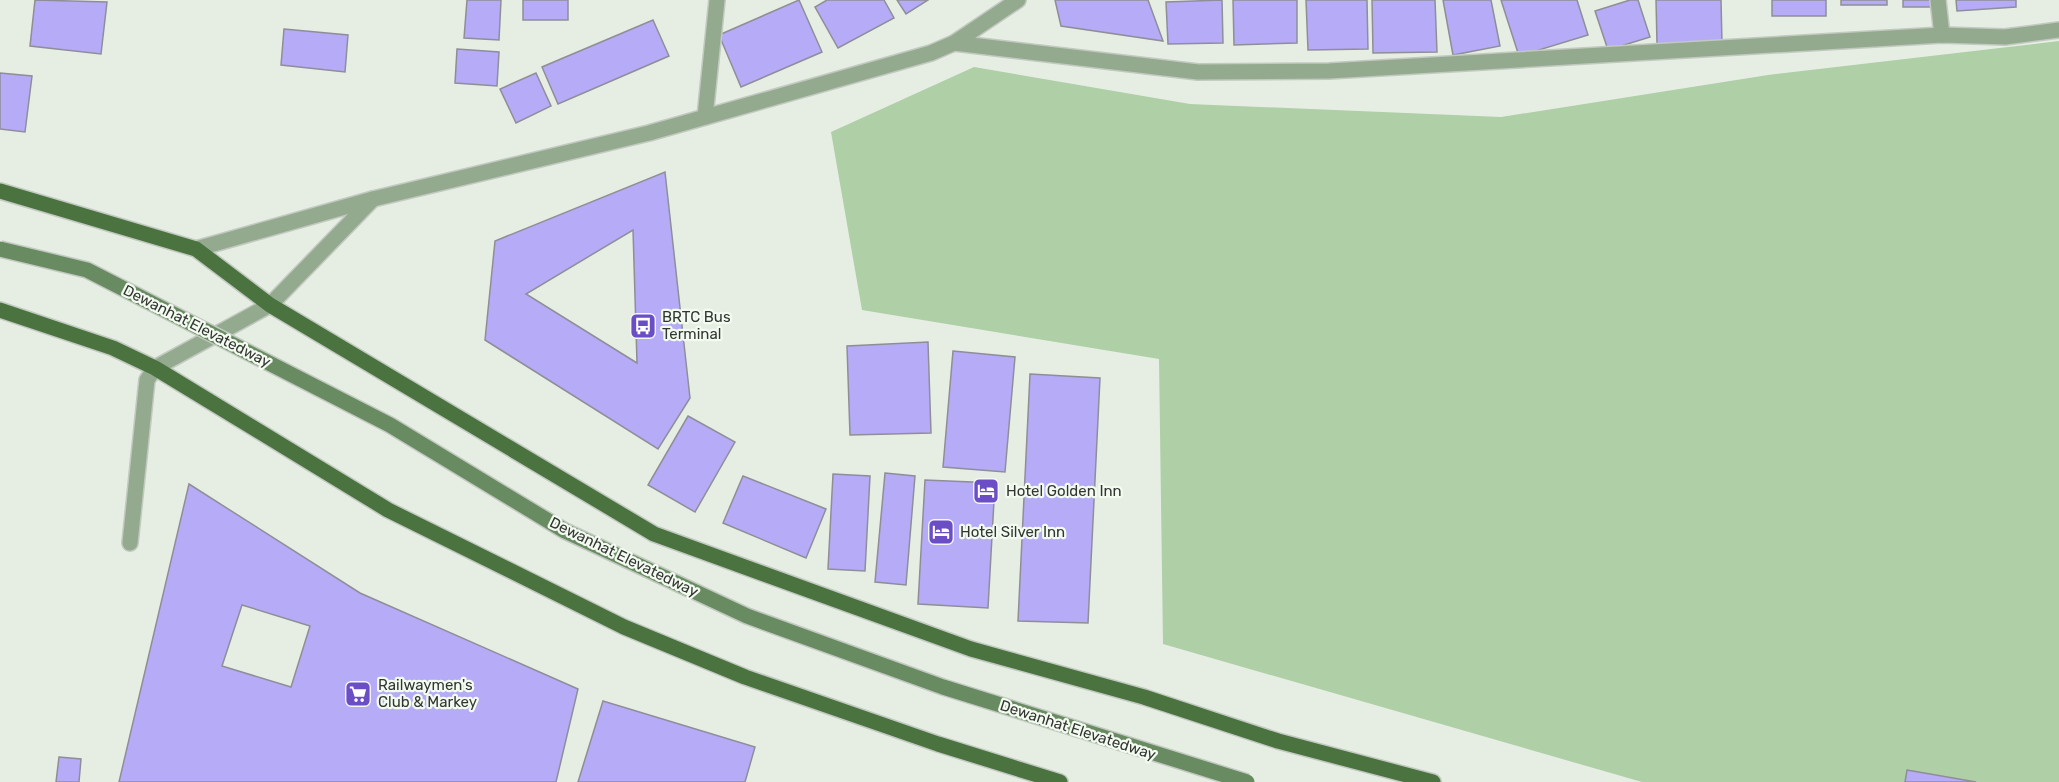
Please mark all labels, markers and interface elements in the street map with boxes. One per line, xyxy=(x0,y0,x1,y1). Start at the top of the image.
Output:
street label: Dewanhat Elevatedway xyxy=(120,281,274,371)
place label: BRTC Bus Terminal xyxy=(662,308,731,343)
bus stop icon: BRTC Bus Terminal xyxy=(628,311,658,341)
hotel icon: Hotel Golden Inn xyxy=(971,476,1001,506)
place label: Hotel Golden Inn xyxy=(1006,482,1122,500)
street label: Dewanhat Elevatedway xyxy=(547,513,701,601)
hotel icon: Hotel Silver Inn xyxy=(926,517,956,547)
place label: Hotel Silver Inn xyxy=(960,523,1065,541)
place label: Railwaymen's Club & Markey xyxy=(378,676,477,711)
supermarket icon: Railwaymen's Club & Markey xyxy=(343,679,373,709)
street label: Dewanhat Elevatedway xyxy=(998,696,1158,764)

